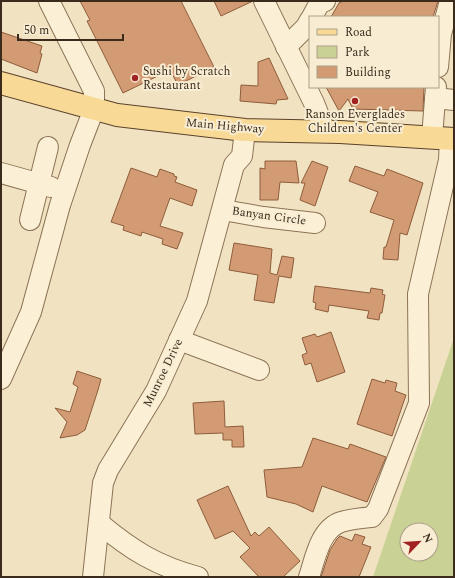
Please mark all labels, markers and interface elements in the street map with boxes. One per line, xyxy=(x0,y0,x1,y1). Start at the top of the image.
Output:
scale bar xyxy=(18,16,123,42)
legend xyxy=(309,16,439,88)
text: 50 m xyxy=(24,21,49,40)
text: Road xyxy=(345,23,372,42)
text: Park xyxy=(345,43,370,62)
place label: Sushi by Scratch Restaurant xyxy=(143,62,231,95)
text: Building xyxy=(345,63,391,82)
marker: Sushi by Scratch Restaurant xyxy=(130,73,140,83)
marker: Ranson Everglades Children's Center xyxy=(350,96,360,106)
place label: Ranson Everglades Children's Center xyxy=(305,105,405,138)
street label: Main Highway xyxy=(185,113,266,139)
street label: Banyan Circle xyxy=(231,201,307,231)
street label: Munroe Drive xyxy=(138,335,188,411)
north arrow xyxy=(399,522,439,562)
text: N xyxy=(418,530,437,546)

